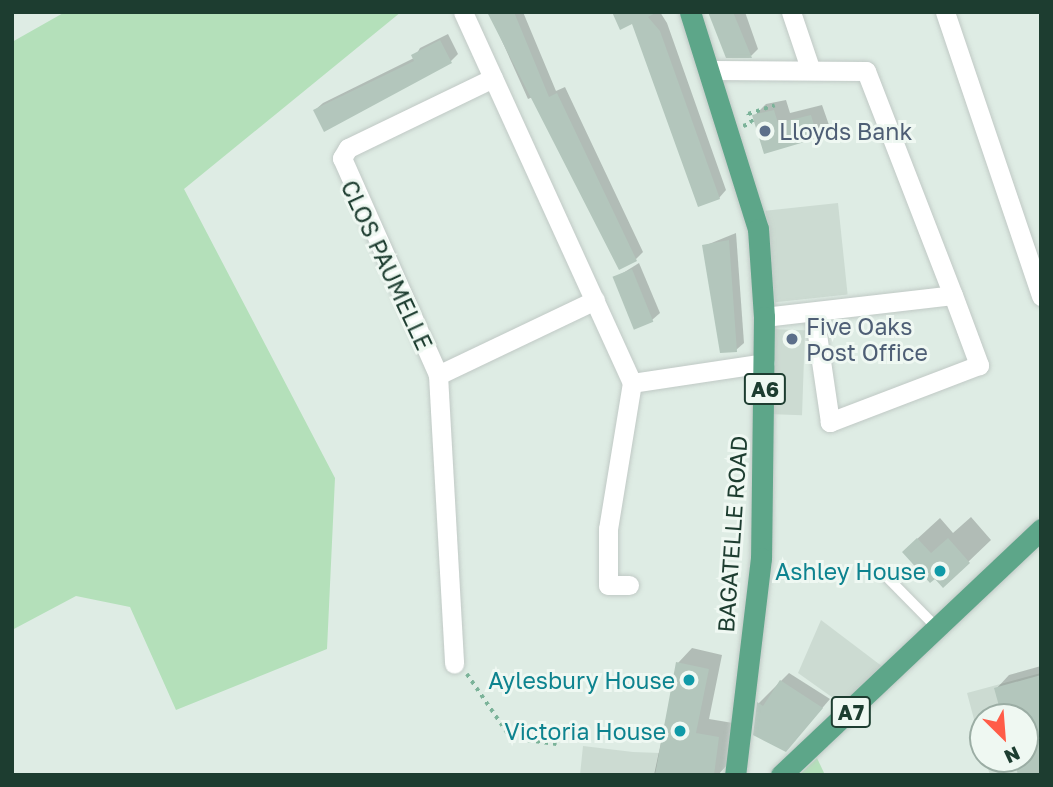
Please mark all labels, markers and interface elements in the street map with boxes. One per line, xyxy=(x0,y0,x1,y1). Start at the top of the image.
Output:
place label: Lloyds Bank xyxy=(779,117,912,145)
marker: Lloyds Bank xyxy=(757,123,773,139)
street label: CLOS PAUMELLE xyxy=(336,176,438,354)
place label: Five Oaks Post Office xyxy=(806,312,928,366)
marker: Five Oaks Post Office xyxy=(784,331,800,347)
road number: A6 xyxy=(742,372,788,406)
street label: BAGATELLE ROAD xyxy=(711,435,753,633)
place label: Ashley House xyxy=(775,557,926,585)
marker: Ashley House xyxy=(932,563,948,579)
place label: Aylesbury House xyxy=(488,666,675,694)
marker: Aylesbury House xyxy=(681,672,697,688)
road number: A7 xyxy=(830,694,872,730)
north arrow xyxy=(969,703,1039,773)
place label: Victoria House xyxy=(504,717,666,745)
marker: Victoria House xyxy=(672,723,688,739)
text: N xyxy=(1001,742,1024,769)

